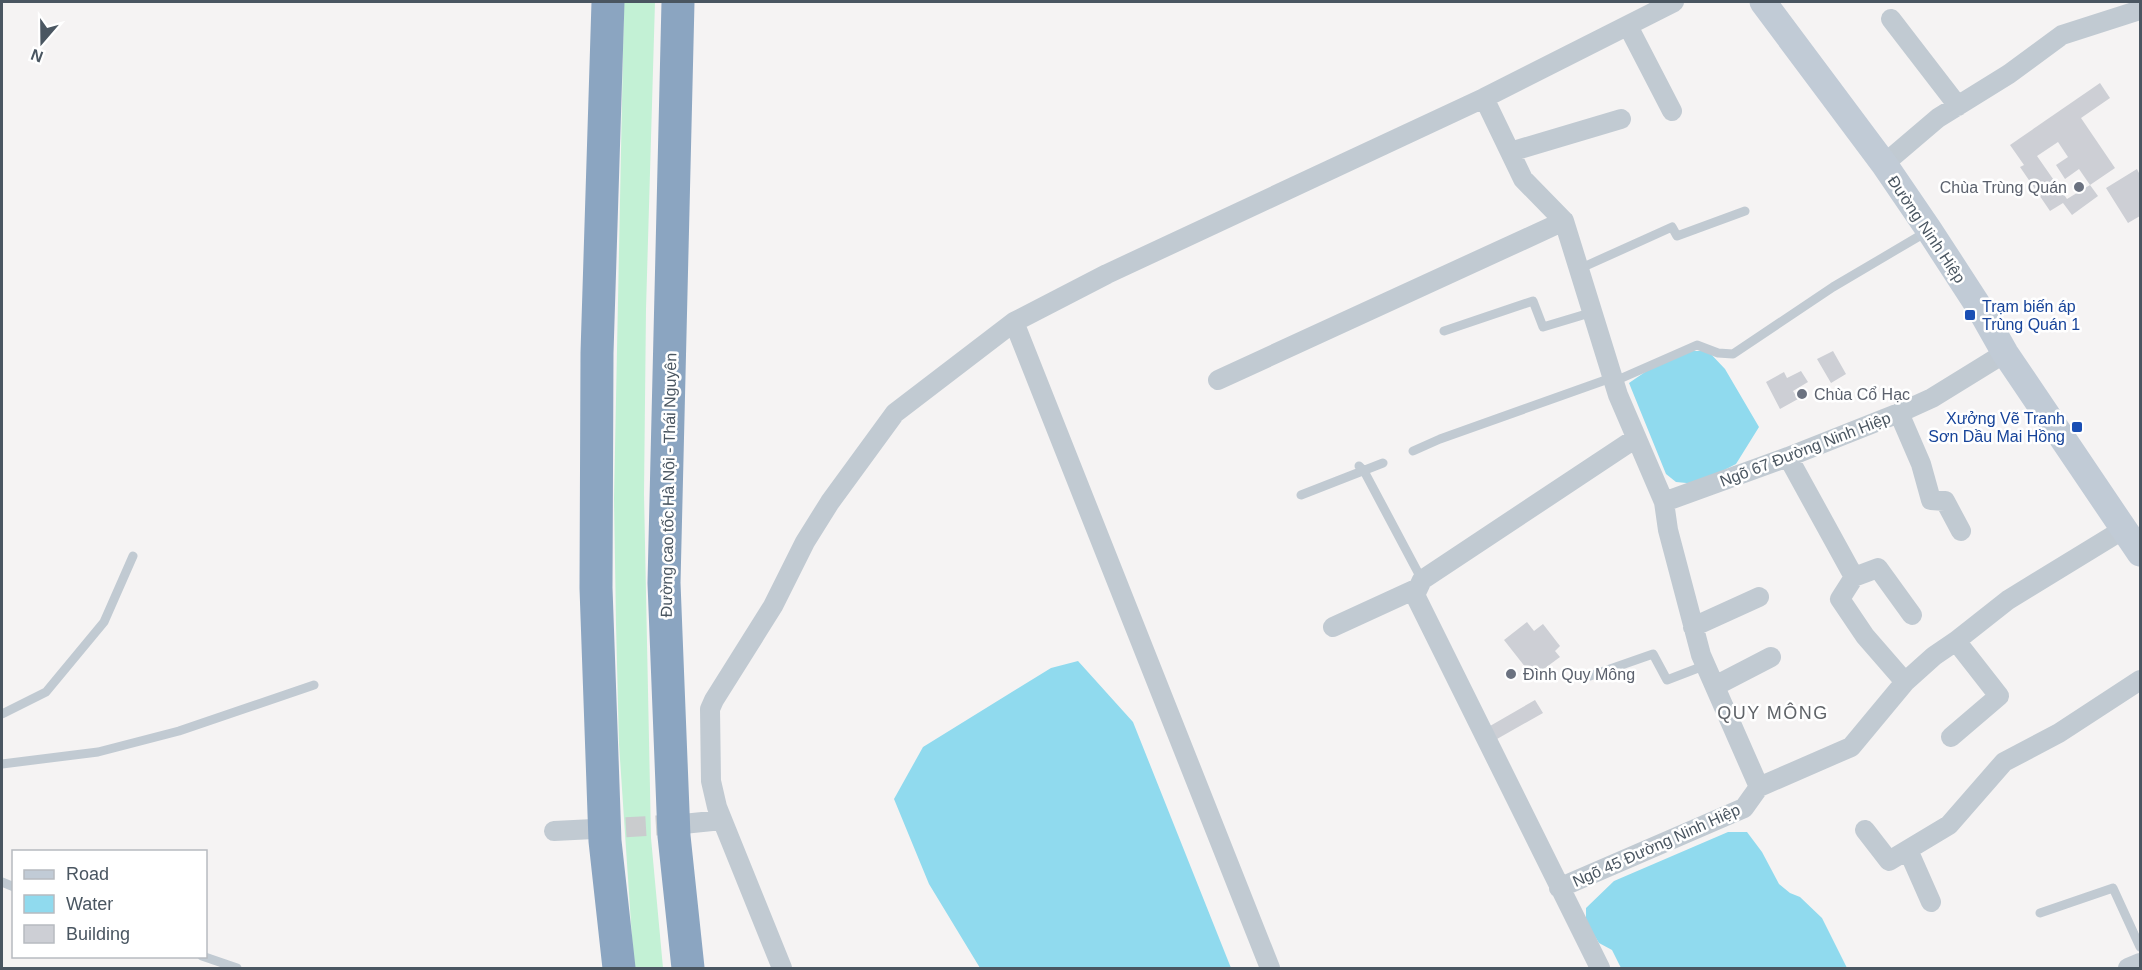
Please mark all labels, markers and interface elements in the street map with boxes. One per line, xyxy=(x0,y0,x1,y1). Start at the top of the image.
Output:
north arrow xyxy=(12,12,72,72)
text: N xyxy=(29,46,45,66)
street label: Đường Ninh Hiệp xyxy=(1885,173,1969,286)
place label: Chùa Trùng Quán xyxy=(1940,179,2067,196)
marker: Chùa Trùng Quán xyxy=(2072,180,2086,194)
place label: Trạm biến áp Trùng Quán 1 xyxy=(1982,298,2080,333)
marker: Trạm biến áp Trùng Quán 1 xyxy=(1963,308,1977,322)
street label: Đường cao tốc Hà Nội - Thái Nguyên xyxy=(658,353,679,617)
place label: Chùa Cổ Hạc xyxy=(1814,386,1910,403)
marker: Chùa Cổ Hạc xyxy=(1795,387,1809,401)
street label: Ngõ 67 Đường Ninh Hiệp xyxy=(1718,409,1893,490)
place label: Xưởng Vẽ Tranh Sơn Dầu Mai Hồng xyxy=(1928,410,2065,445)
marker: Xưởng Vẽ Tranh Sơn Dầu Mai Hồng xyxy=(2070,420,2084,434)
place label: Đình Quy Mông xyxy=(1523,666,1635,683)
marker: Đình Quy Mông xyxy=(1504,667,1518,681)
district label: QUY MÔNG xyxy=(1717,702,1829,723)
street label: Ngõ 45 Đường Ninh Hiệp xyxy=(1570,801,1743,890)
legend xyxy=(12,850,207,958)
text: Road xyxy=(66,864,109,884)
text: Water xyxy=(66,894,113,914)
text: Building xyxy=(66,924,130,944)

